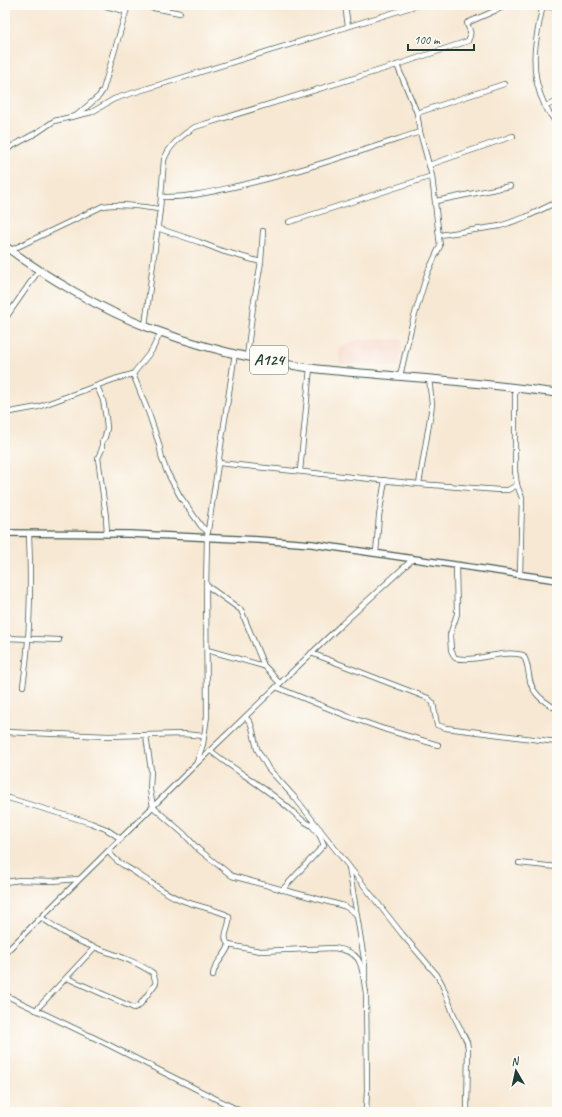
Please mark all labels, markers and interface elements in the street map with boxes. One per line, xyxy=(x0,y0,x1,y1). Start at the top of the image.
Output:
scale bar xyxy=(408,26,474,52)
text: 100 m xyxy=(414,32,441,48)
road number: A124 xyxy=(250,346,288,374)
north arrow xyxy=(496,1051,536,1091)
text: N xyxy=(510,1053,521,1069)

